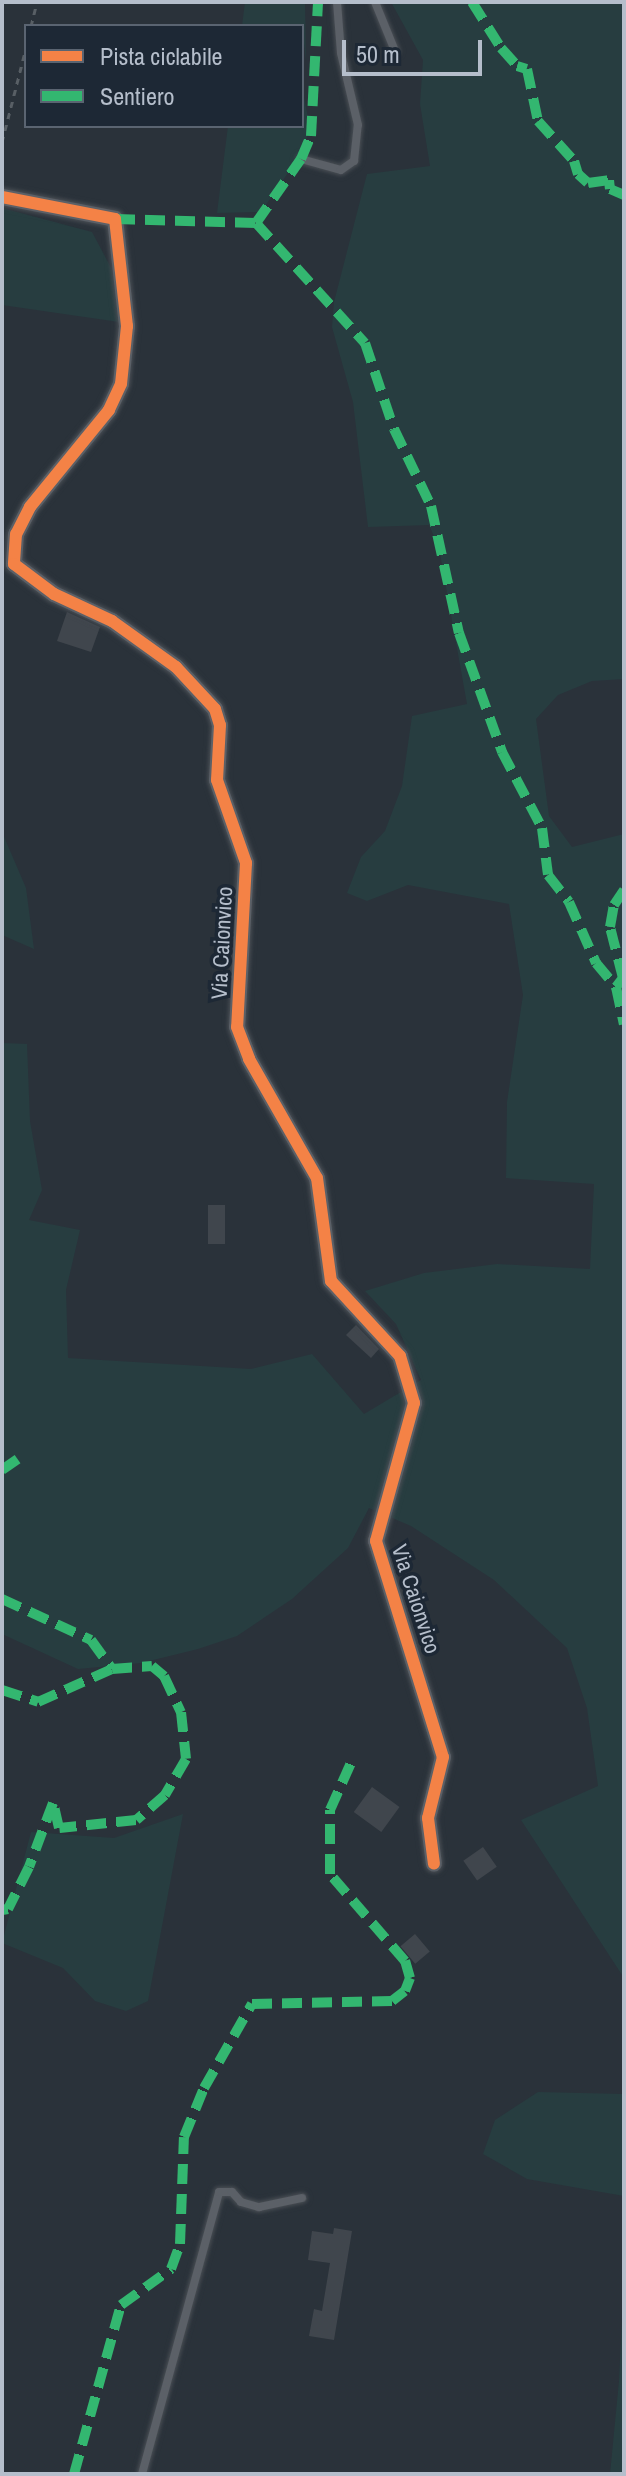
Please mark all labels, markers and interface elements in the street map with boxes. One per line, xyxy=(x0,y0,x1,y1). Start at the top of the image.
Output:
legend xyxy=(24,24,304,128)
scale bar xyxy=(346,24,486,74)
text: 50 m xyxy=(356,38,400,70)
text: Pista ciclabile xyxy=(100,40,223,72)
text: Sentiero xyxy=(100,80,174,112)
street label: Via Caionvico xyxy=(206,886,238,1000)
street label: Via Caionvico xyxy=(386,1541,446,1657)

